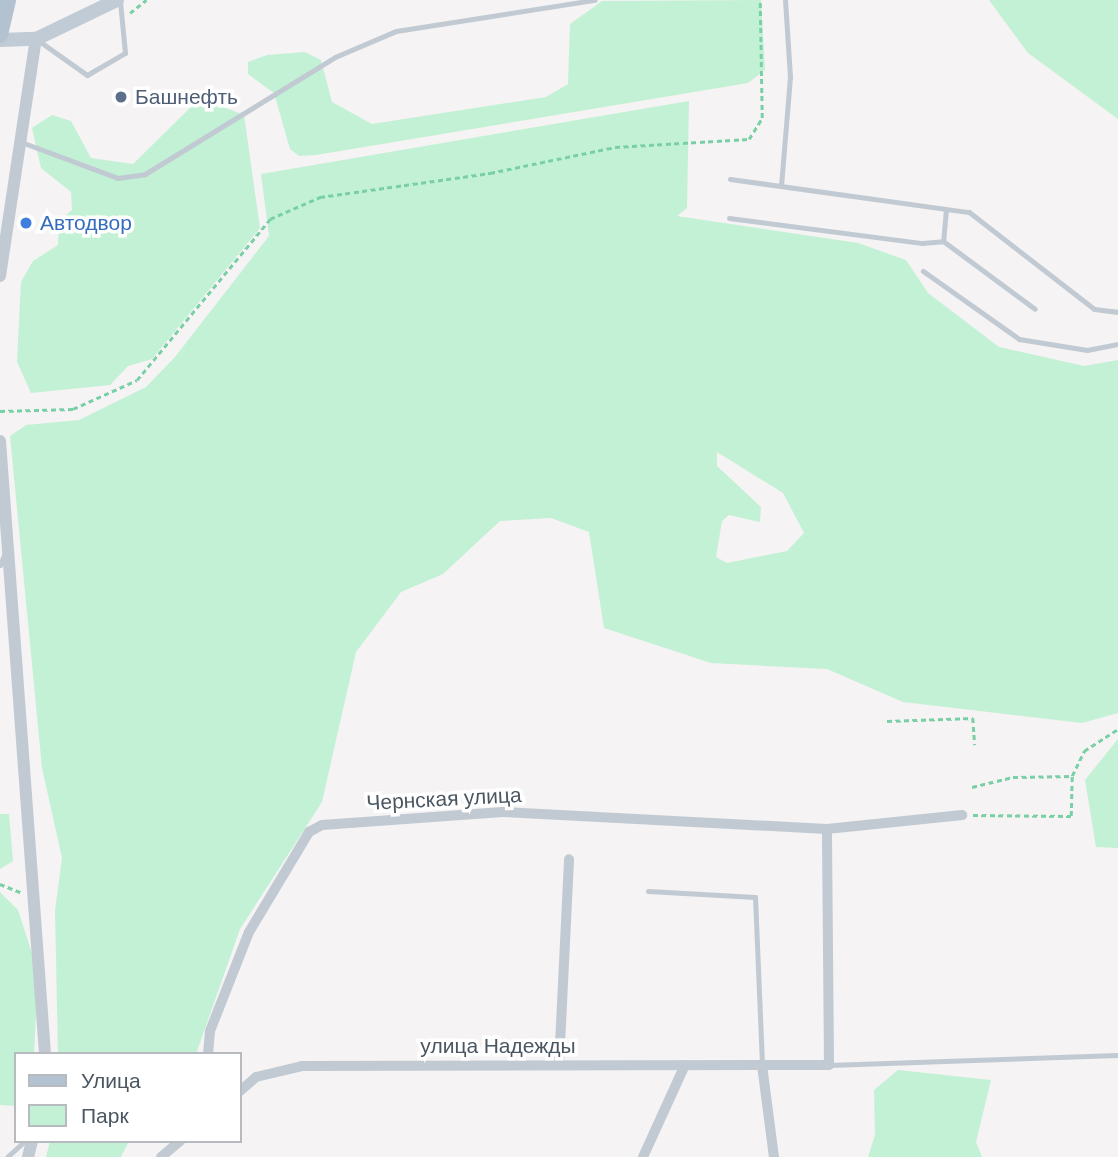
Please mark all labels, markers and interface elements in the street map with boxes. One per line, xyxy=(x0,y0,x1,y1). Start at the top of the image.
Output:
place label: Башнефть xyxy=(135,84,238,110)
marker: Башнефть xyxy=(113,89,129,105)
place label: Автодвор xyxy=(40,210,132,236)
marker: Автодвор xyxy=(18,215,34,231)
street label: Чернская улица xyxy=(366,782,522,816)
street label: улица Надежды xyxy=(420,1033,576,1059)
legend xyxy=(14,1052,242,1143)
text: Улица xyxy=(81,1067,141,1095)
text: Парк xyxy=(81,1102,129,1130)

